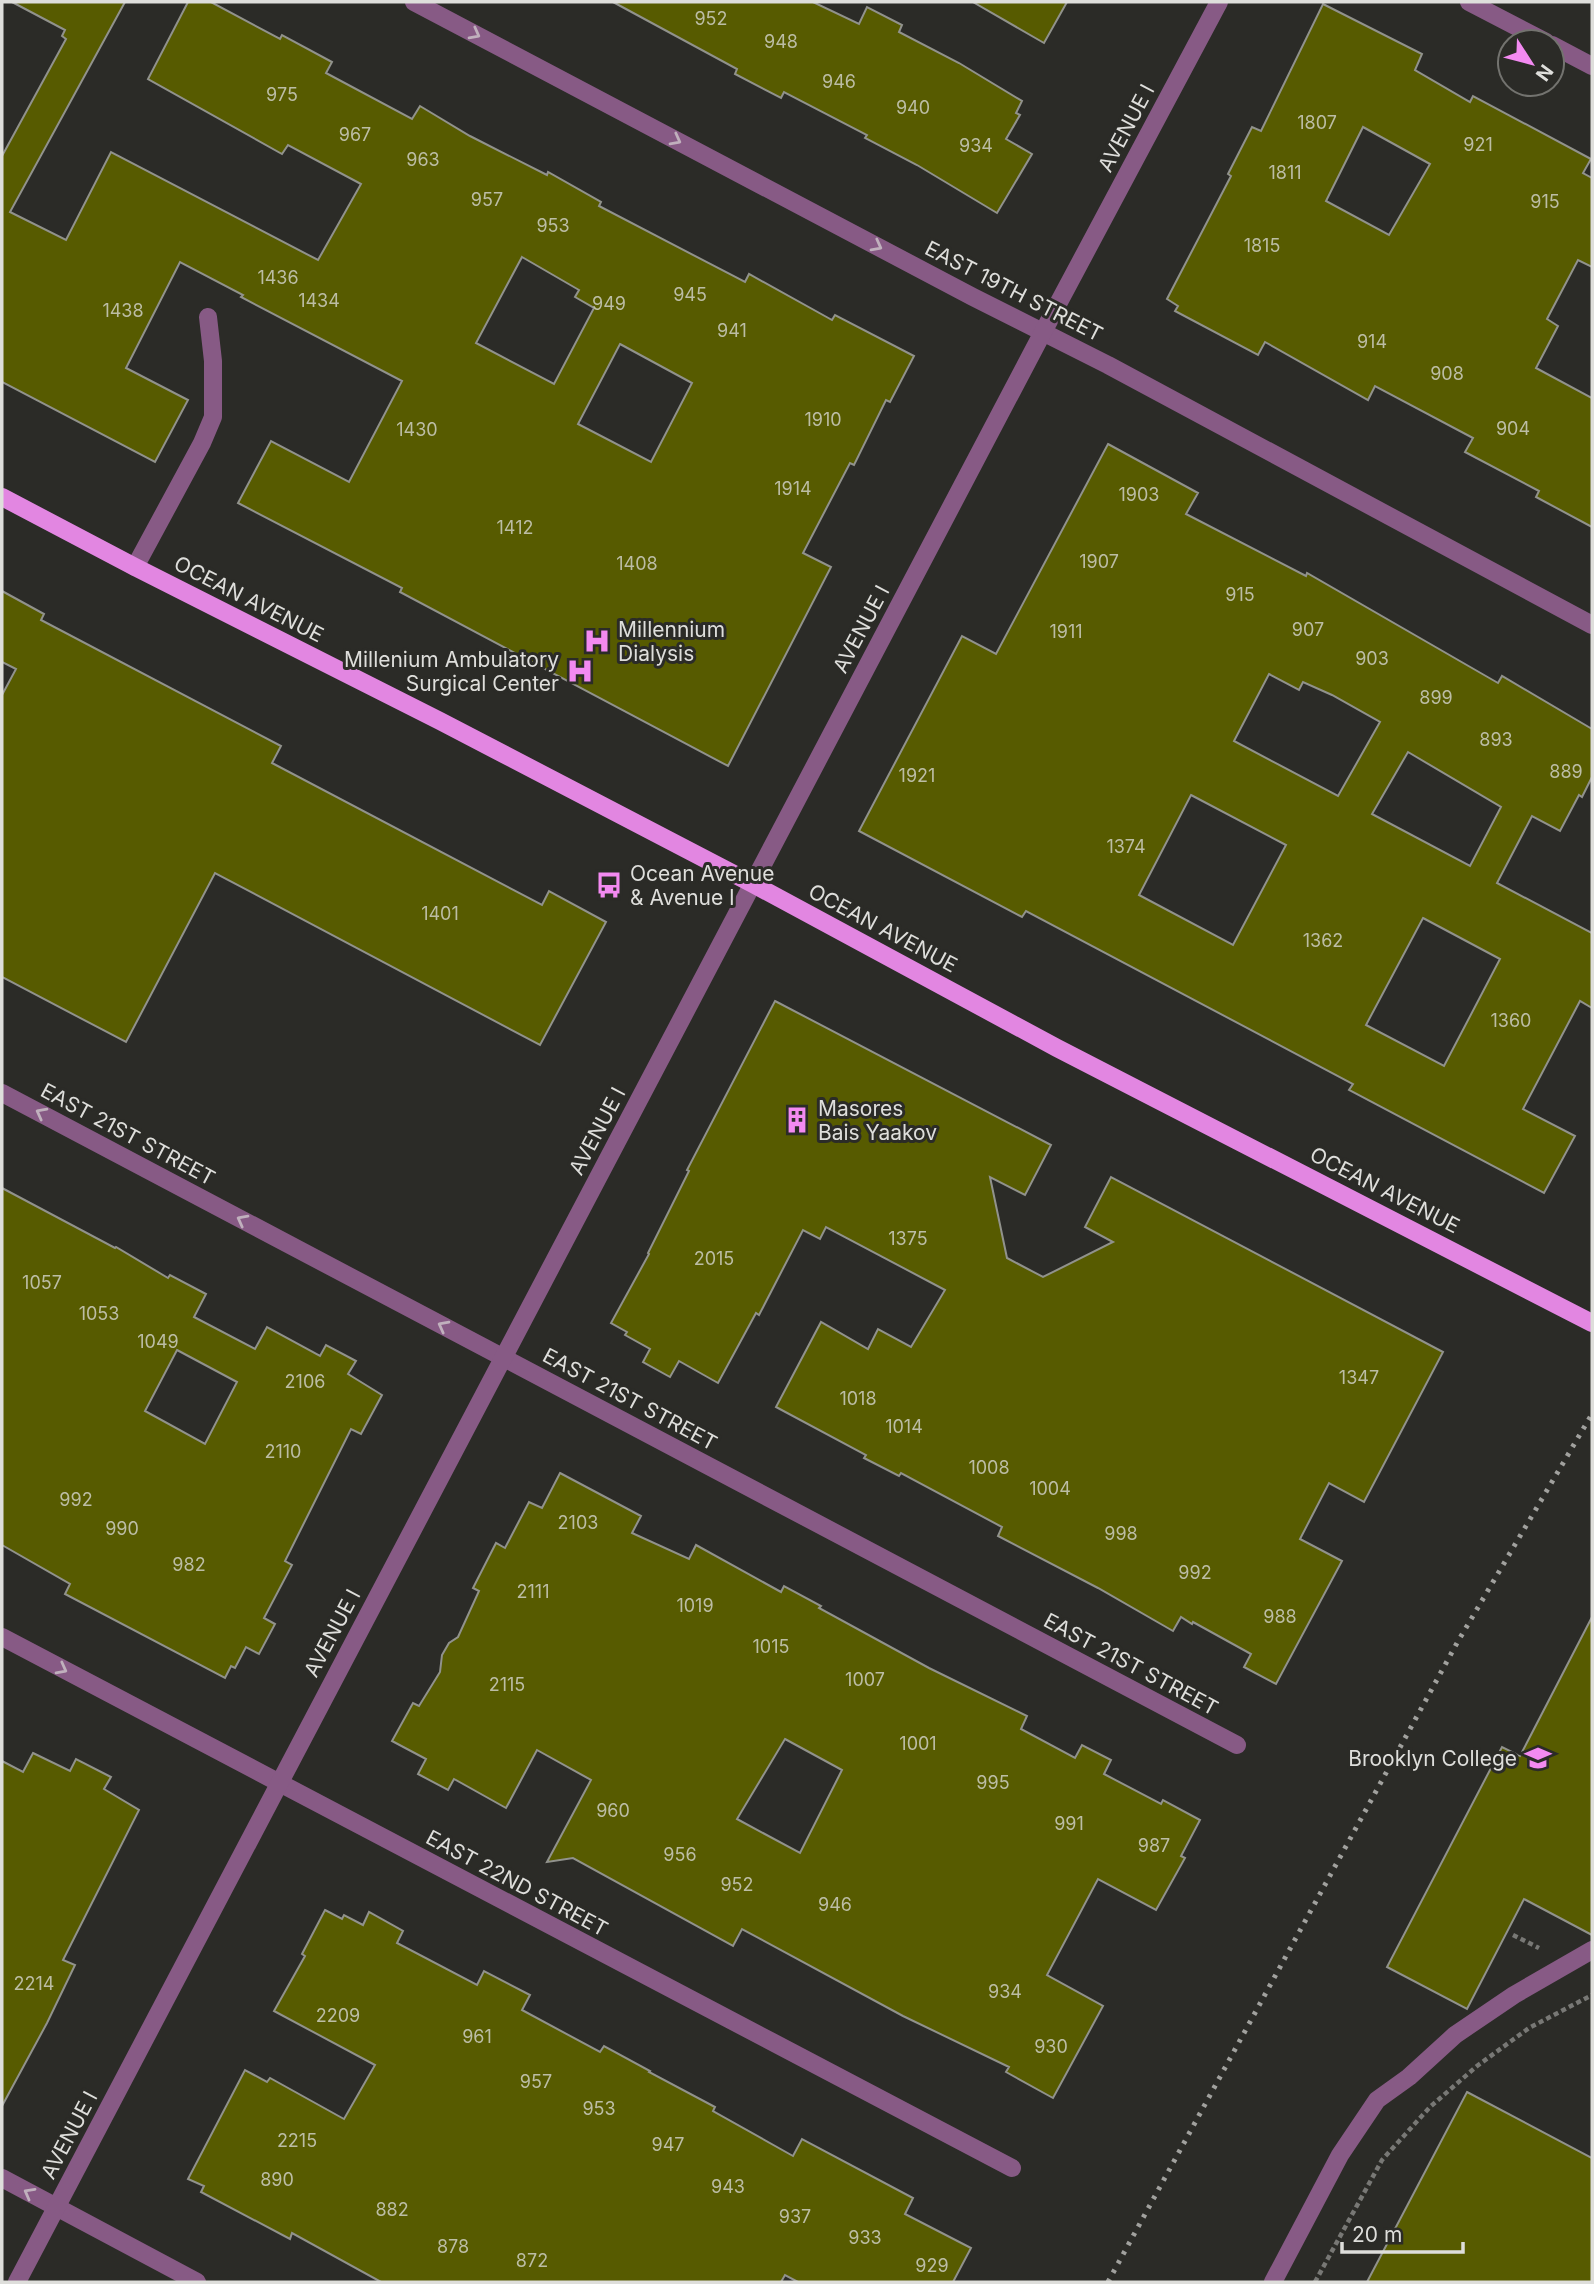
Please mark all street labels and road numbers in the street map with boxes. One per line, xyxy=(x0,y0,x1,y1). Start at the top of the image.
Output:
street label: AVENUE I xyxy=(1092,80,1160,176)
street label: EAST 19TH STREET xyxy=(921,235,1107,347)
street label: OCEAN AVENUE xyxy=(170,551,328,647)
street label: AVENUE I xyxy=(827,581,895,677)
street label: OCEAN AVENUE xyxy=(805,878,961,978)
street label: EAST 21ST STREET xyxy=(37,1077,219,1191)
street label: AVENUE I xyxy=(563,1083,631,1179)
street label: OCEAN AVENUE xyxy=(1306,1142,1464,1238)
street label: EAST 21ST STREET xyxy=(539,1342,721,1456)
street label: AVENUE I xyxy=(298,1585,366,1681)
street label: EAST 21ST STREET xyxy=(1040,1607,1222,1721)
street label: EAST 22ND STREET xyxy=(422,1825,612,1941)
street label: AVENUE I xyxy=(35,2087,103,2183)

